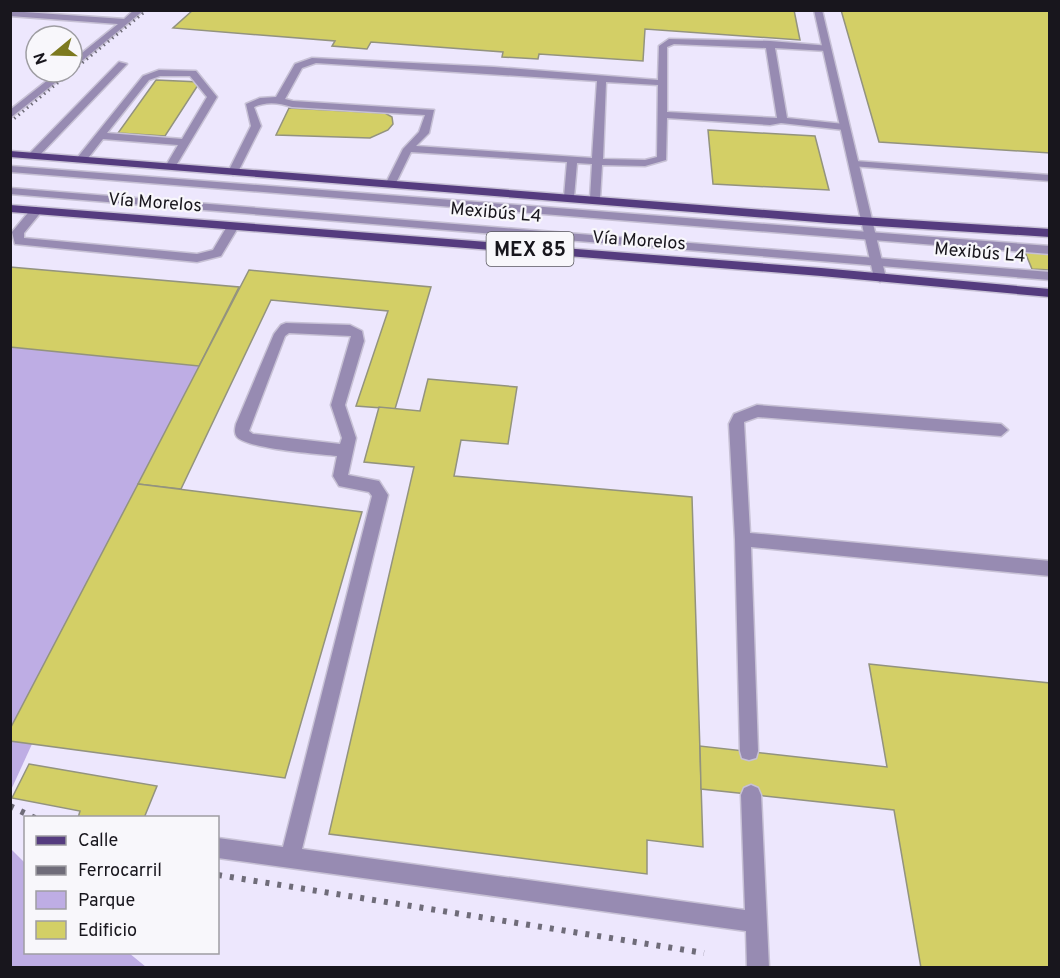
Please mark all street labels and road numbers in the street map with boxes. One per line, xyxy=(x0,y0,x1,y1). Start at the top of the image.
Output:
street label: Vía Morelos xyxy=(107,189,202,218)
street label: Mexibús L4 xyxy=(449,198,543,229)
street label: Vía Morelos xyxy=(591,227,686,256)
road number: MEX 85 xyxy=(486,232,574,266)
street label: Mexibús L4 xyxy=(933,238,1027,269)

